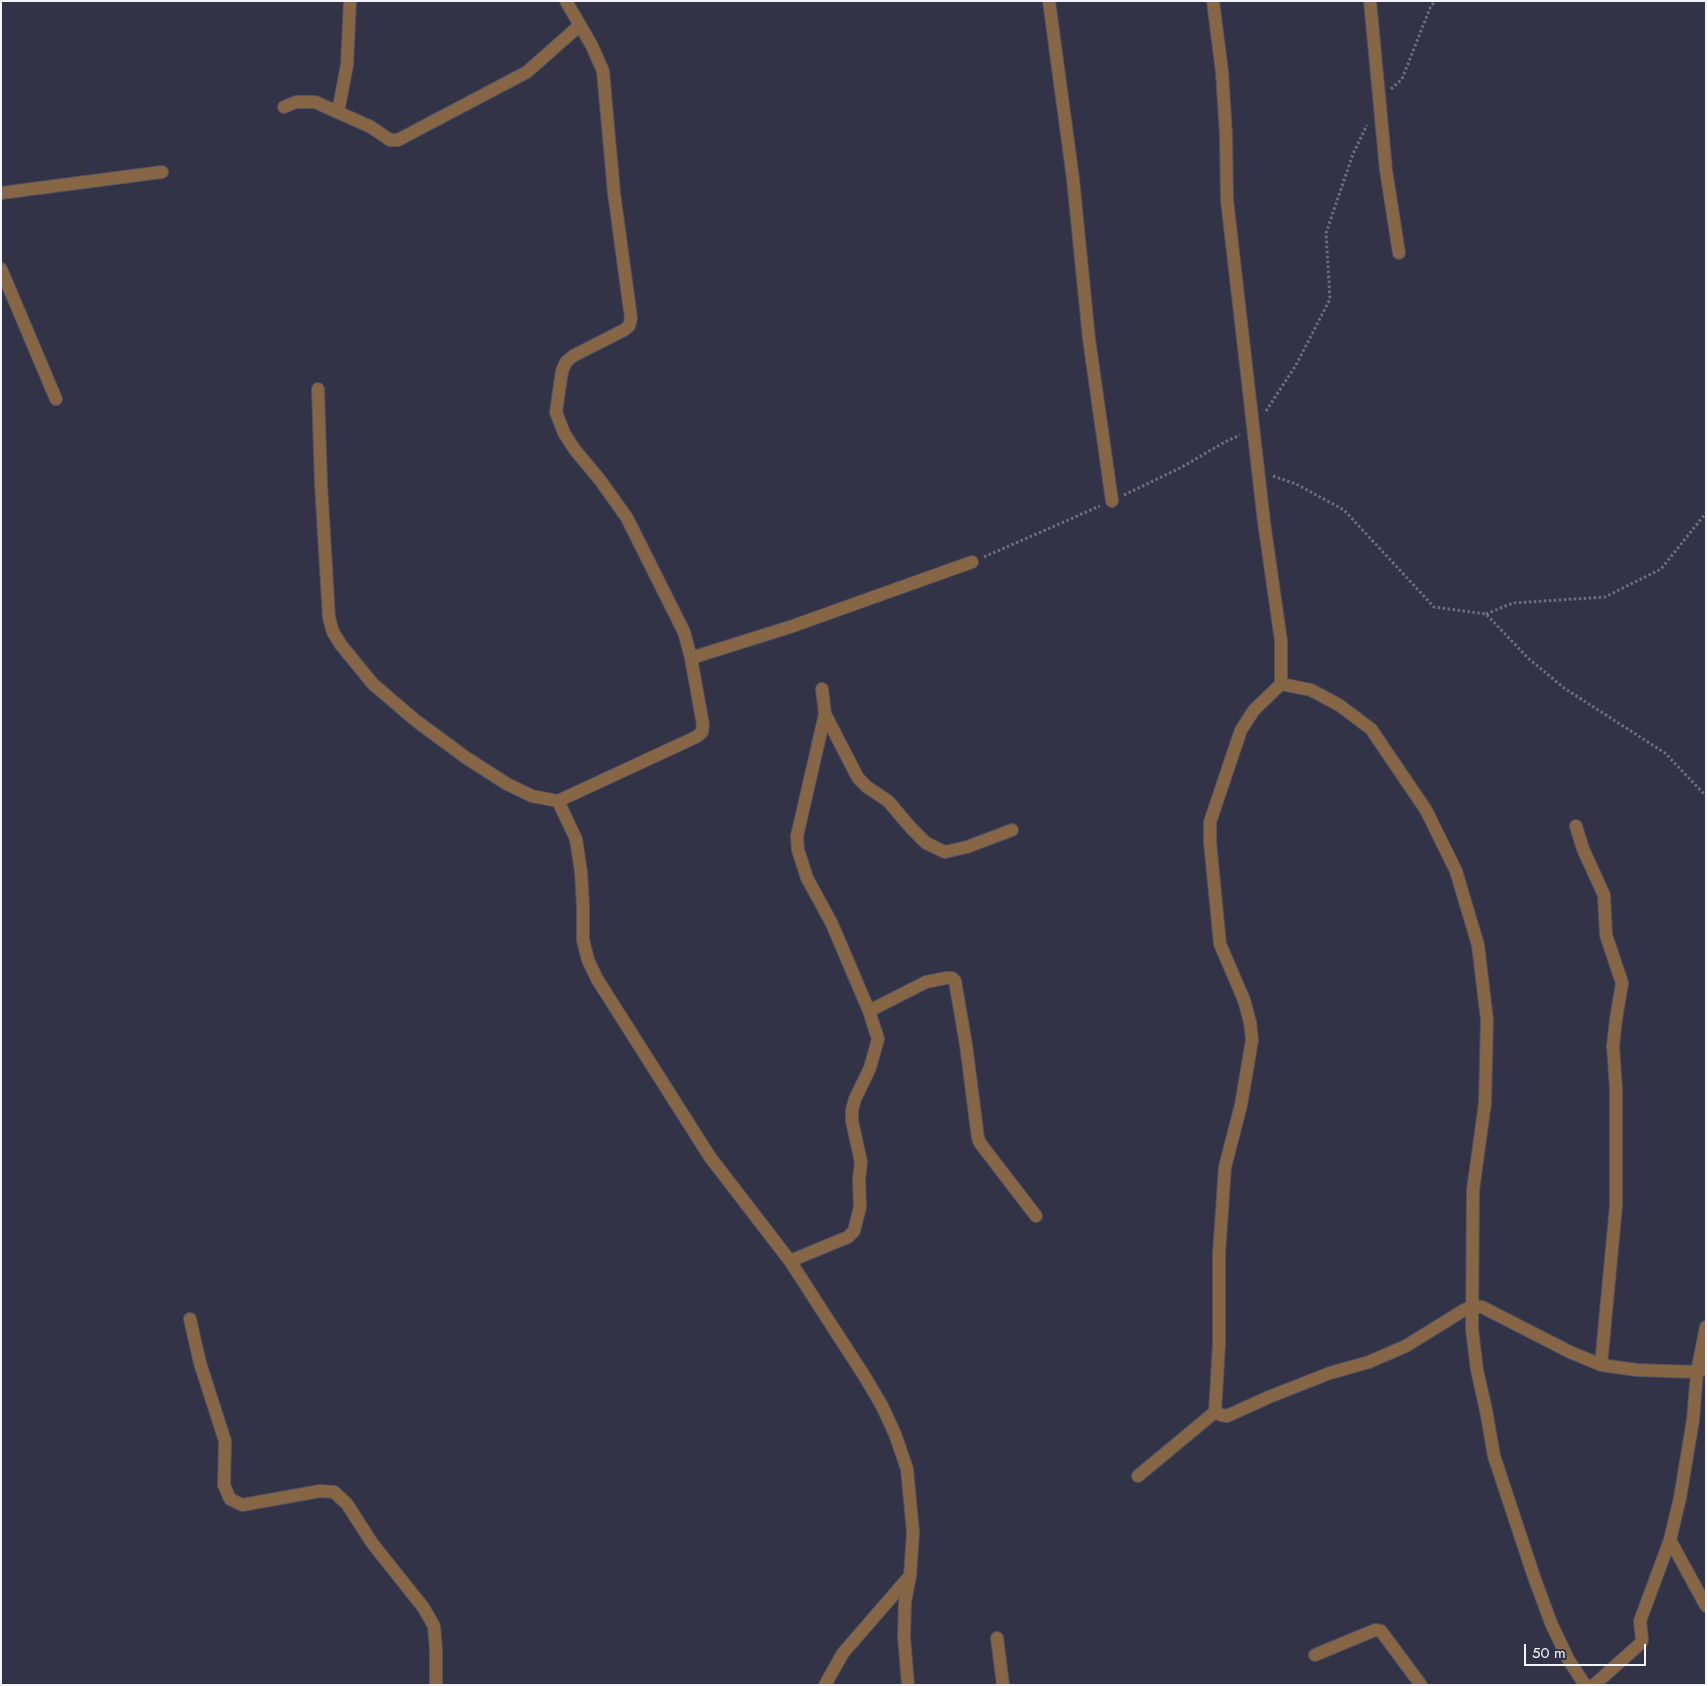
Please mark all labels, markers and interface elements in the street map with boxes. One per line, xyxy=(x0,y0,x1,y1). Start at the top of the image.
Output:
scale bar xyxy=(1527,1634,1650,1666)
text: 50 m xyxy=(1532,1642,1566,1664)

